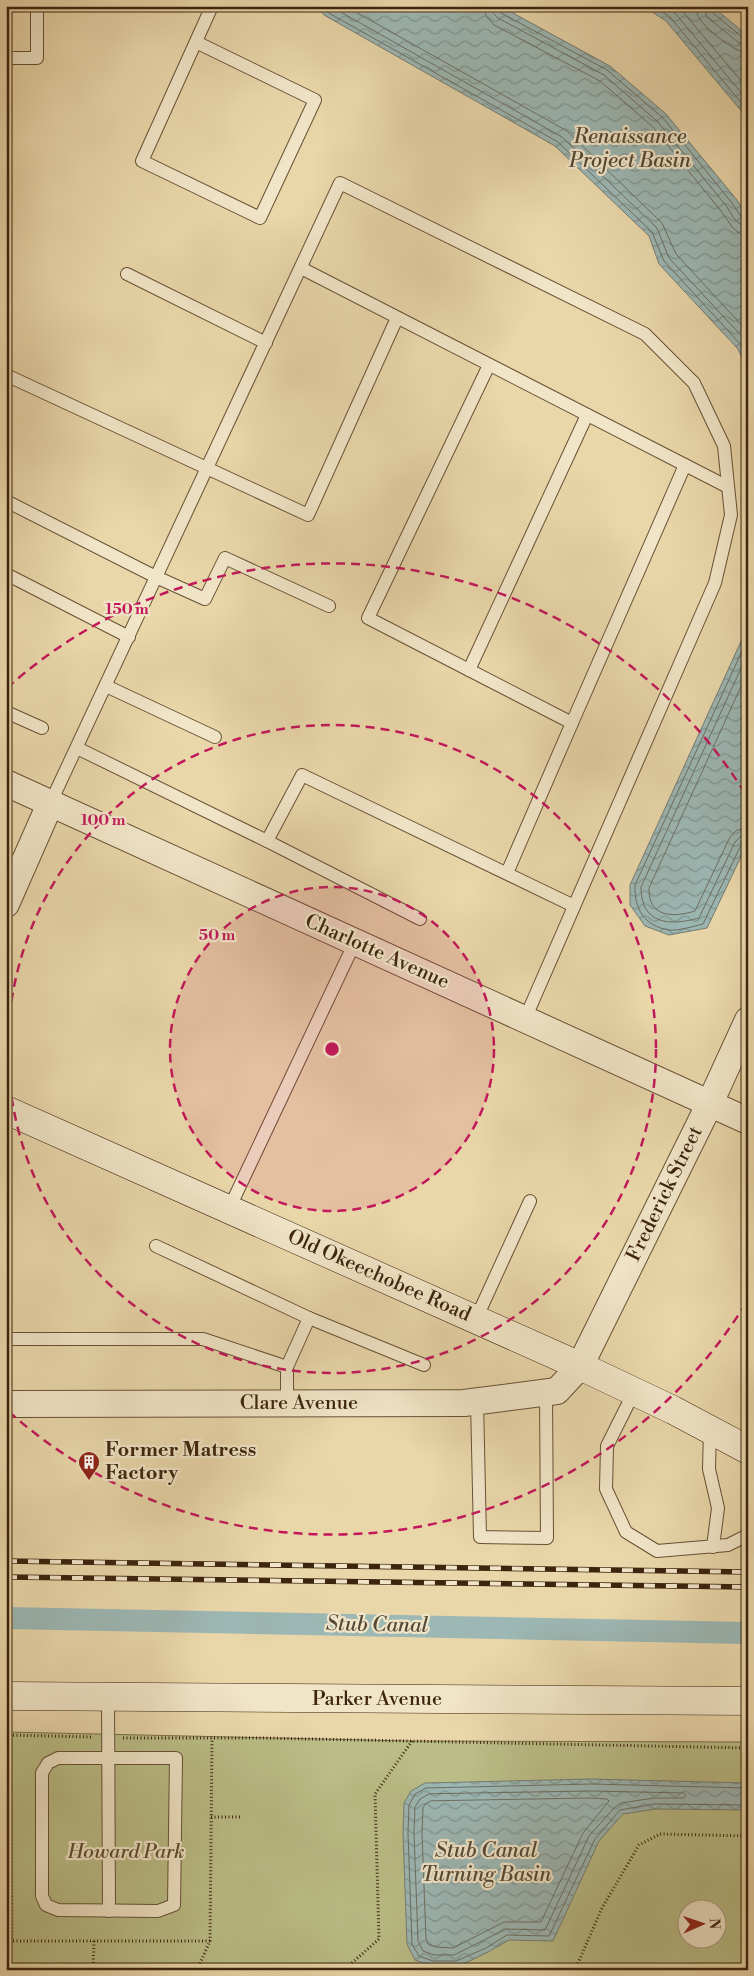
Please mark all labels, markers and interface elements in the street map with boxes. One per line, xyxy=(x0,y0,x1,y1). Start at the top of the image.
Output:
water label: Renaissance Project Basin xyxy=(568,124,691,174)
text: 150 m xyxy=(105,600,149,619)
text: 100 m xyxy=(81,811,126,830)
street label: Charlotte Avenue xyxy=(301,909,453,995)
text: 50 m xyxy=(199,926,235,945)
centre of rings xyxy=(323,1040,341,1058)
street label: Frederick Street xyxy=(621,1122,709,1266)
street label: Old Okeechobee Road xyxy=(283,1224,475,1328)
street label: Clare Avenue xyxy=(240,1391,358,1416)
place label: Former Matress Factory xyxy=(105,1438,256,1486)
building icon: Former Matress Factory xyxy=(77,1450,101,1481)
water label: Stub Canal xyxy=(326,1611,429,1639)
street label: Parker Avenue xyxy=(312,1687,442,1712)
water label: Stub Canal Turning Basin xyxy=(421,1838,552,1888)
park label: Howard Park xyxy=(67,1840,184,1865)
north arrow xyxy=(676,1898,726,1948)
text: N xyxy=(705,1918,723,1929)

